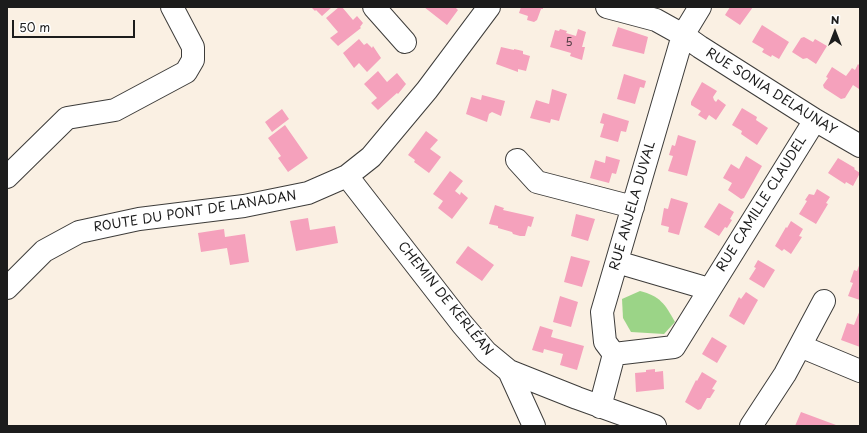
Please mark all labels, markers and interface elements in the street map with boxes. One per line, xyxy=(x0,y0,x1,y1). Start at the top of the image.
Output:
text: N xyxy=(831,11,839,28)
scale bar xyxy=(14,12,137,38)
north arrow xyxy=(815,12,855,52)
text: 50 m xyxy=(19,18,50,36)
house number: 5 xyxy=(565,36,573,50)
street label: RUE SONIA DELAUNAY xyxy=(703,45,839,139)
street label: RUE CAMILLE CLAUDEL xyxy=(714,133,810,275)
street label: RUE ANJELA DUVAL xyxy=(607,140,659,272)
street label: ROUTE DU PONT DE LANADAN xyxy=(92,188,298,236)
street label: CHEMIN DE KERLÉAN xyxy=(394,239,496,359)

